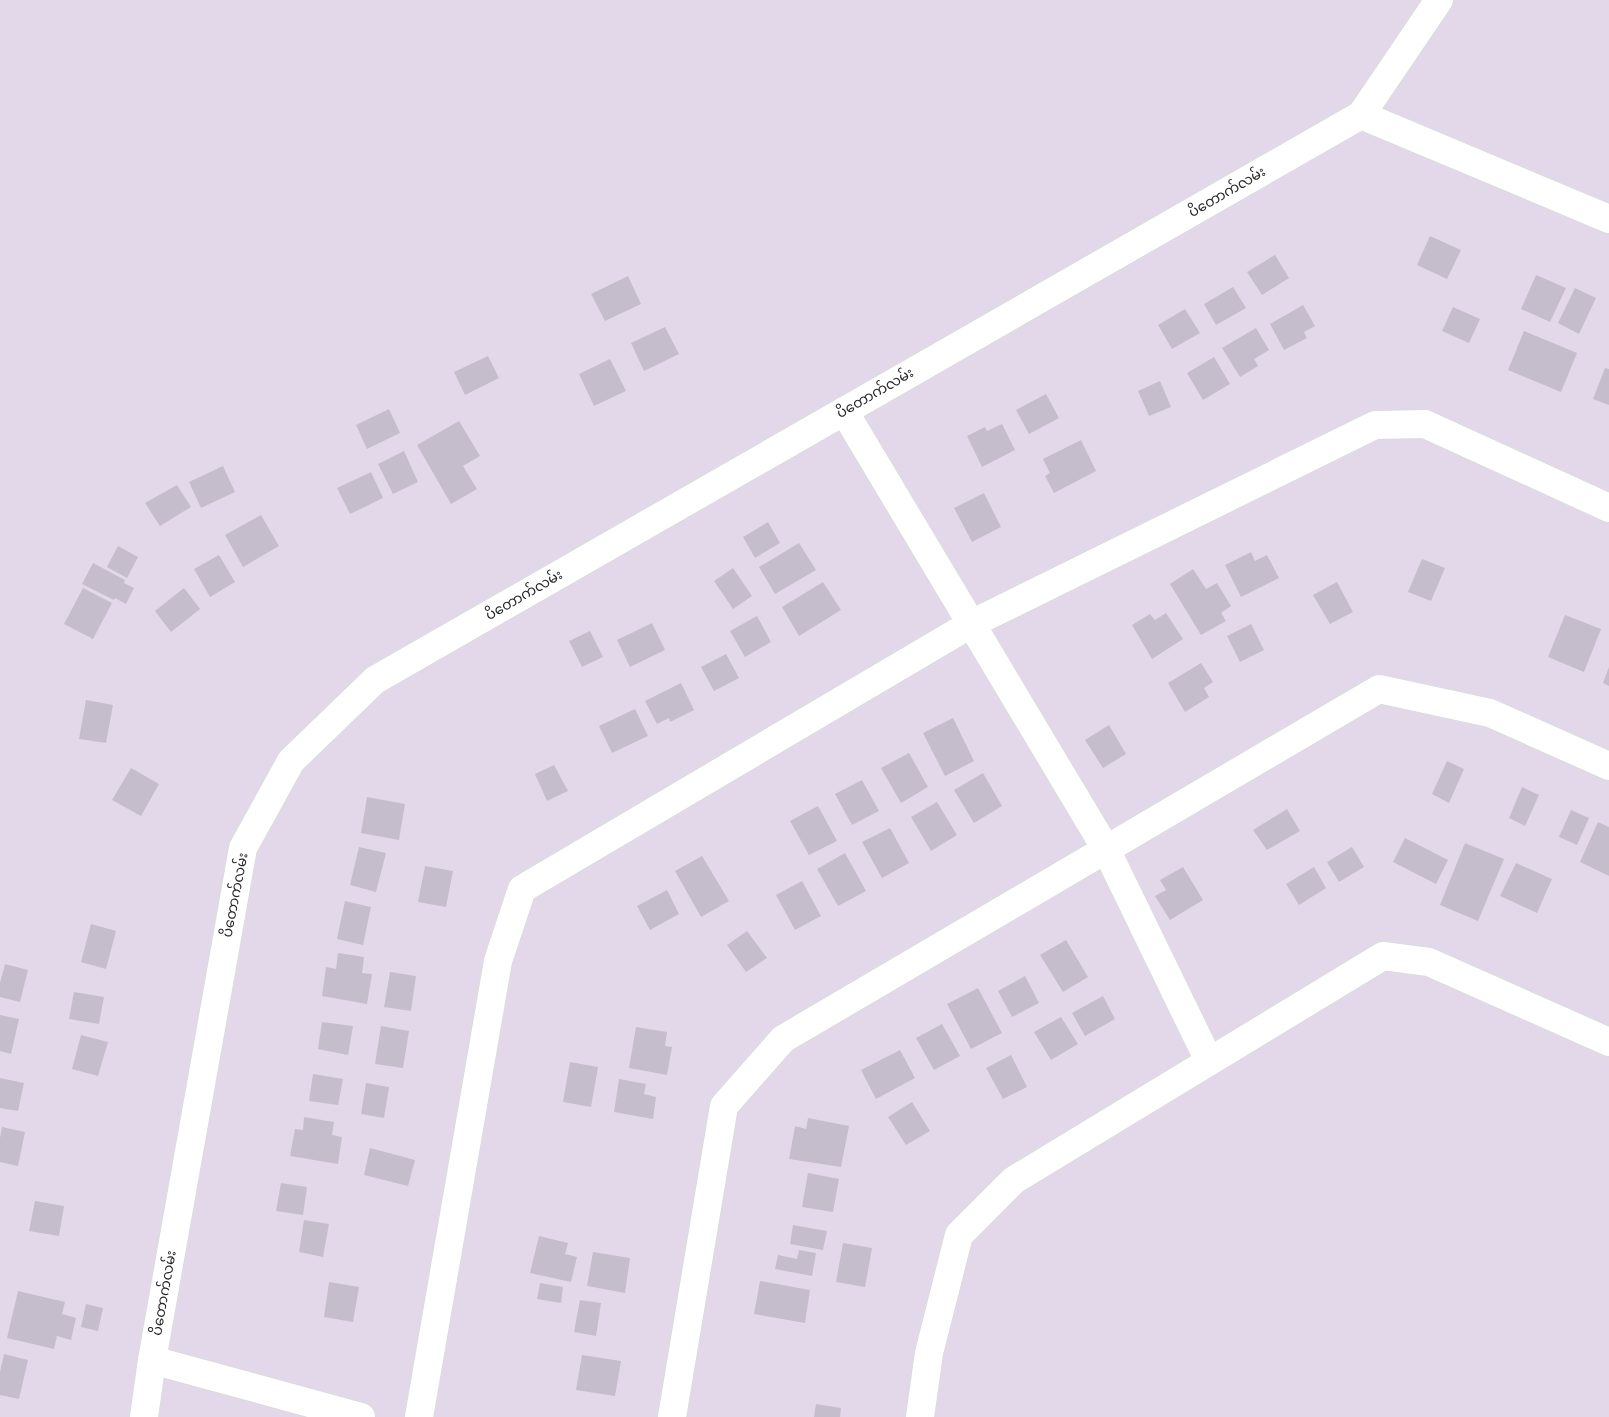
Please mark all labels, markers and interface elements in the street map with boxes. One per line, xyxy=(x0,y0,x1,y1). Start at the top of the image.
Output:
street label: ပိတောက်လမ်း xyxy=(1184,161,1269,221)
street label: ပိတောက်လမ်း xyxy=(832,362,917,422)
street label: ပိတောက်လမ်း xyxy=(481,564,566,624)
street label: ပိတောက်လမ်း xyxy=(216,851,252,939)
street label: ပိတောက်လမ်း xyxy=(146,1249,180,1337)

